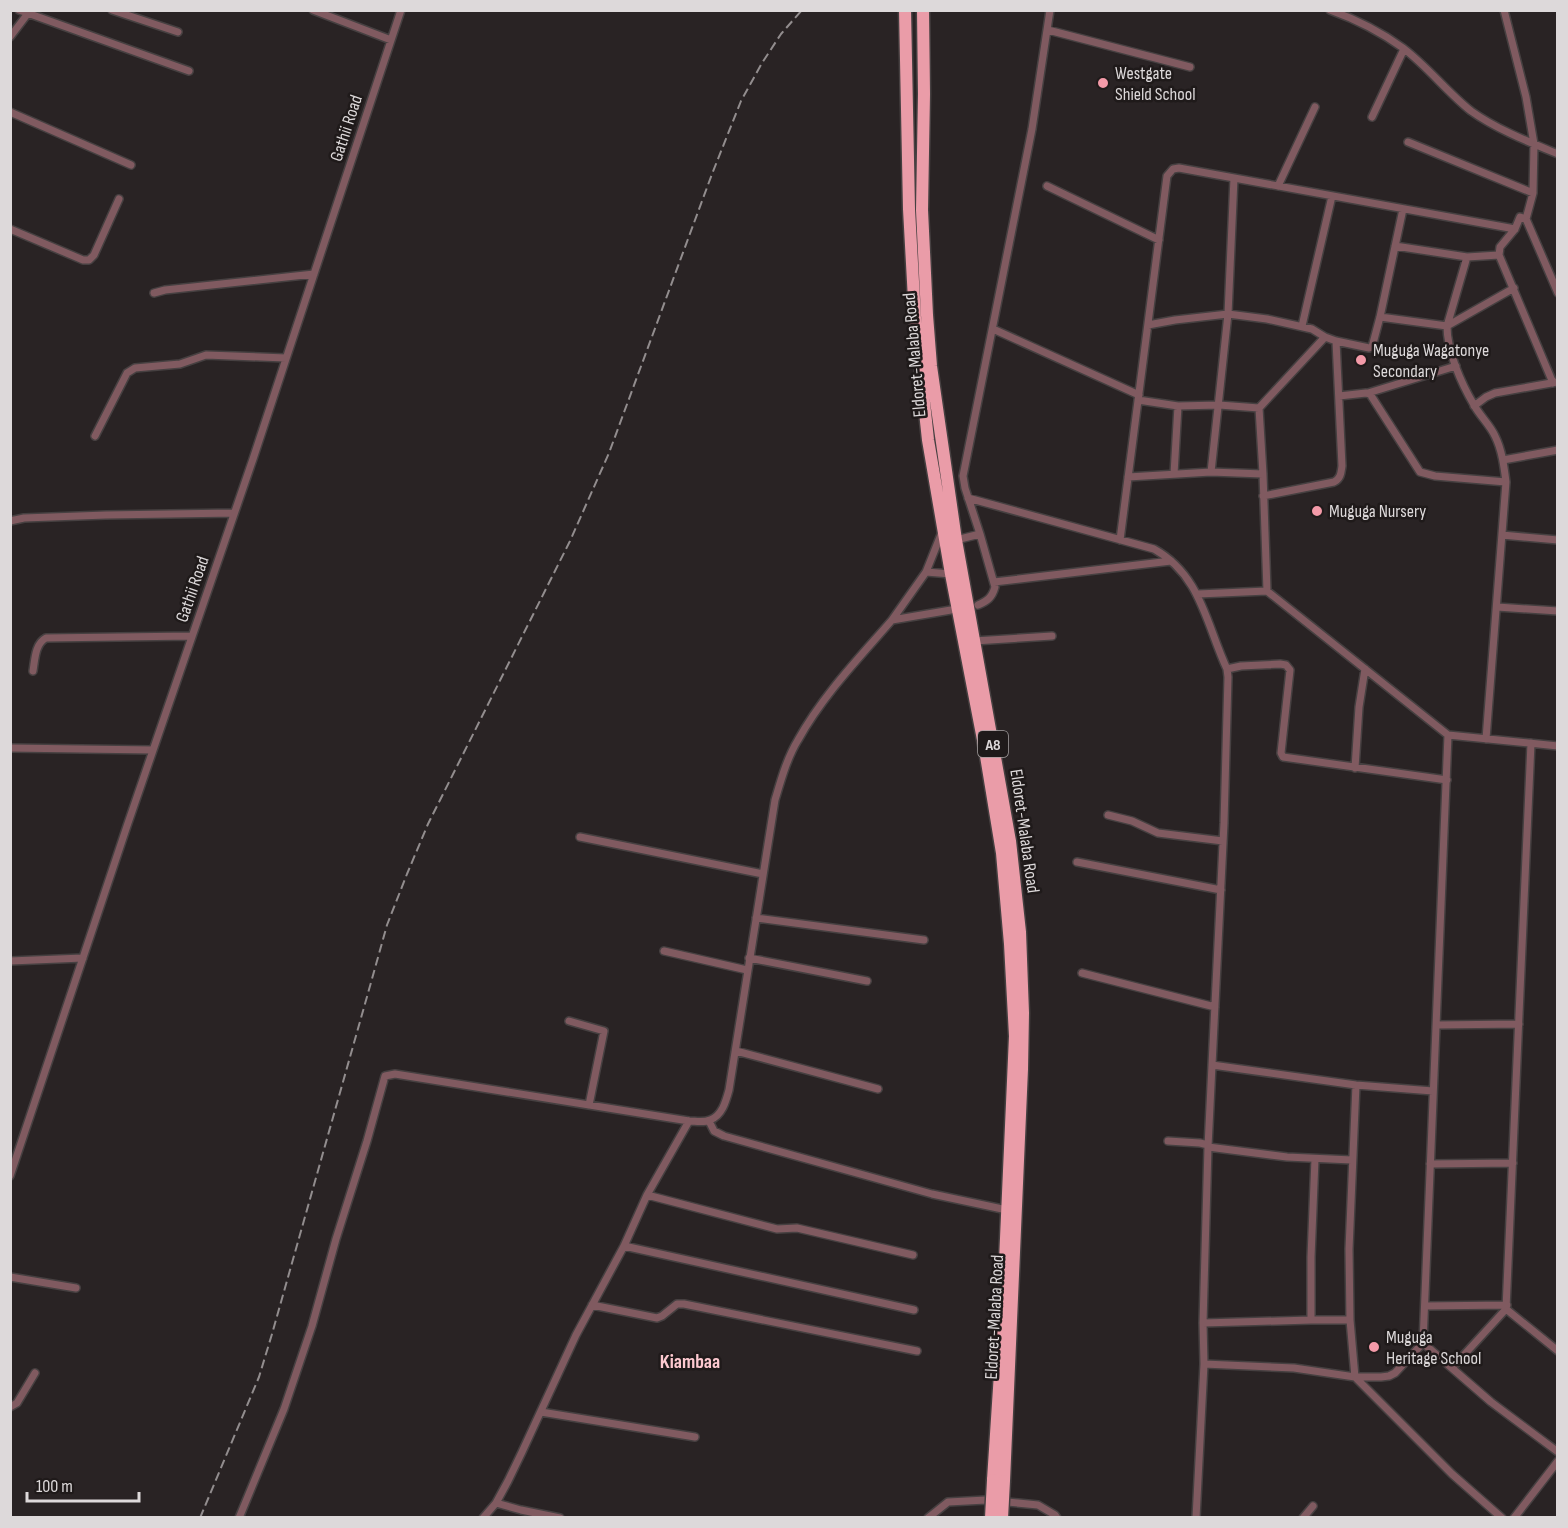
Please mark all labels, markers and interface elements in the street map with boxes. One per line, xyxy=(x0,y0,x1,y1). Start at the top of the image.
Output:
place label: Westgate Shield School xyxy=(1115,63,1196,105)
marker: Westgate Shield School xyxy=(1096,76,1110,90)
street label: Gathii Road xyxy=(326,92,367,164)
street label: Eldoret-Malaba Road xyxy=(899,292,930,418)
place label: Muguga Wagatonye Secondary xyxy=(1373,340,1489,382)
marker: Muguga Wagatonye Secondary xyxy=(1354,353,1368,367)
place label: Muguga Nursery xyxy=(1329,501,1426,522)
marker: Muguga Nursery xyxy=(1310,504,1324,518)
street label: Gathii Road xyxy=(171,553,214,625)
road number: A8 xyxy=(978,731,1008,757)
street label: Eldoret-Malaba Road xyxy=(1005,768,1044,894)
street label: Eldoret-Malaba Road xyxy=(981,1254,1008,1380)
place label: Muguga Heritage School xyxy=(1386,1327,1481,1369)
marker: Muguga Heritage School xyxy=(1367,1340,1381,1354)
district label: Kiambaa xyxy=(660,1350,720,1374)
scale bar xyxy=(27,1465,140,1503)
text: 100 m xyxy=(36,1476,73,1497)

